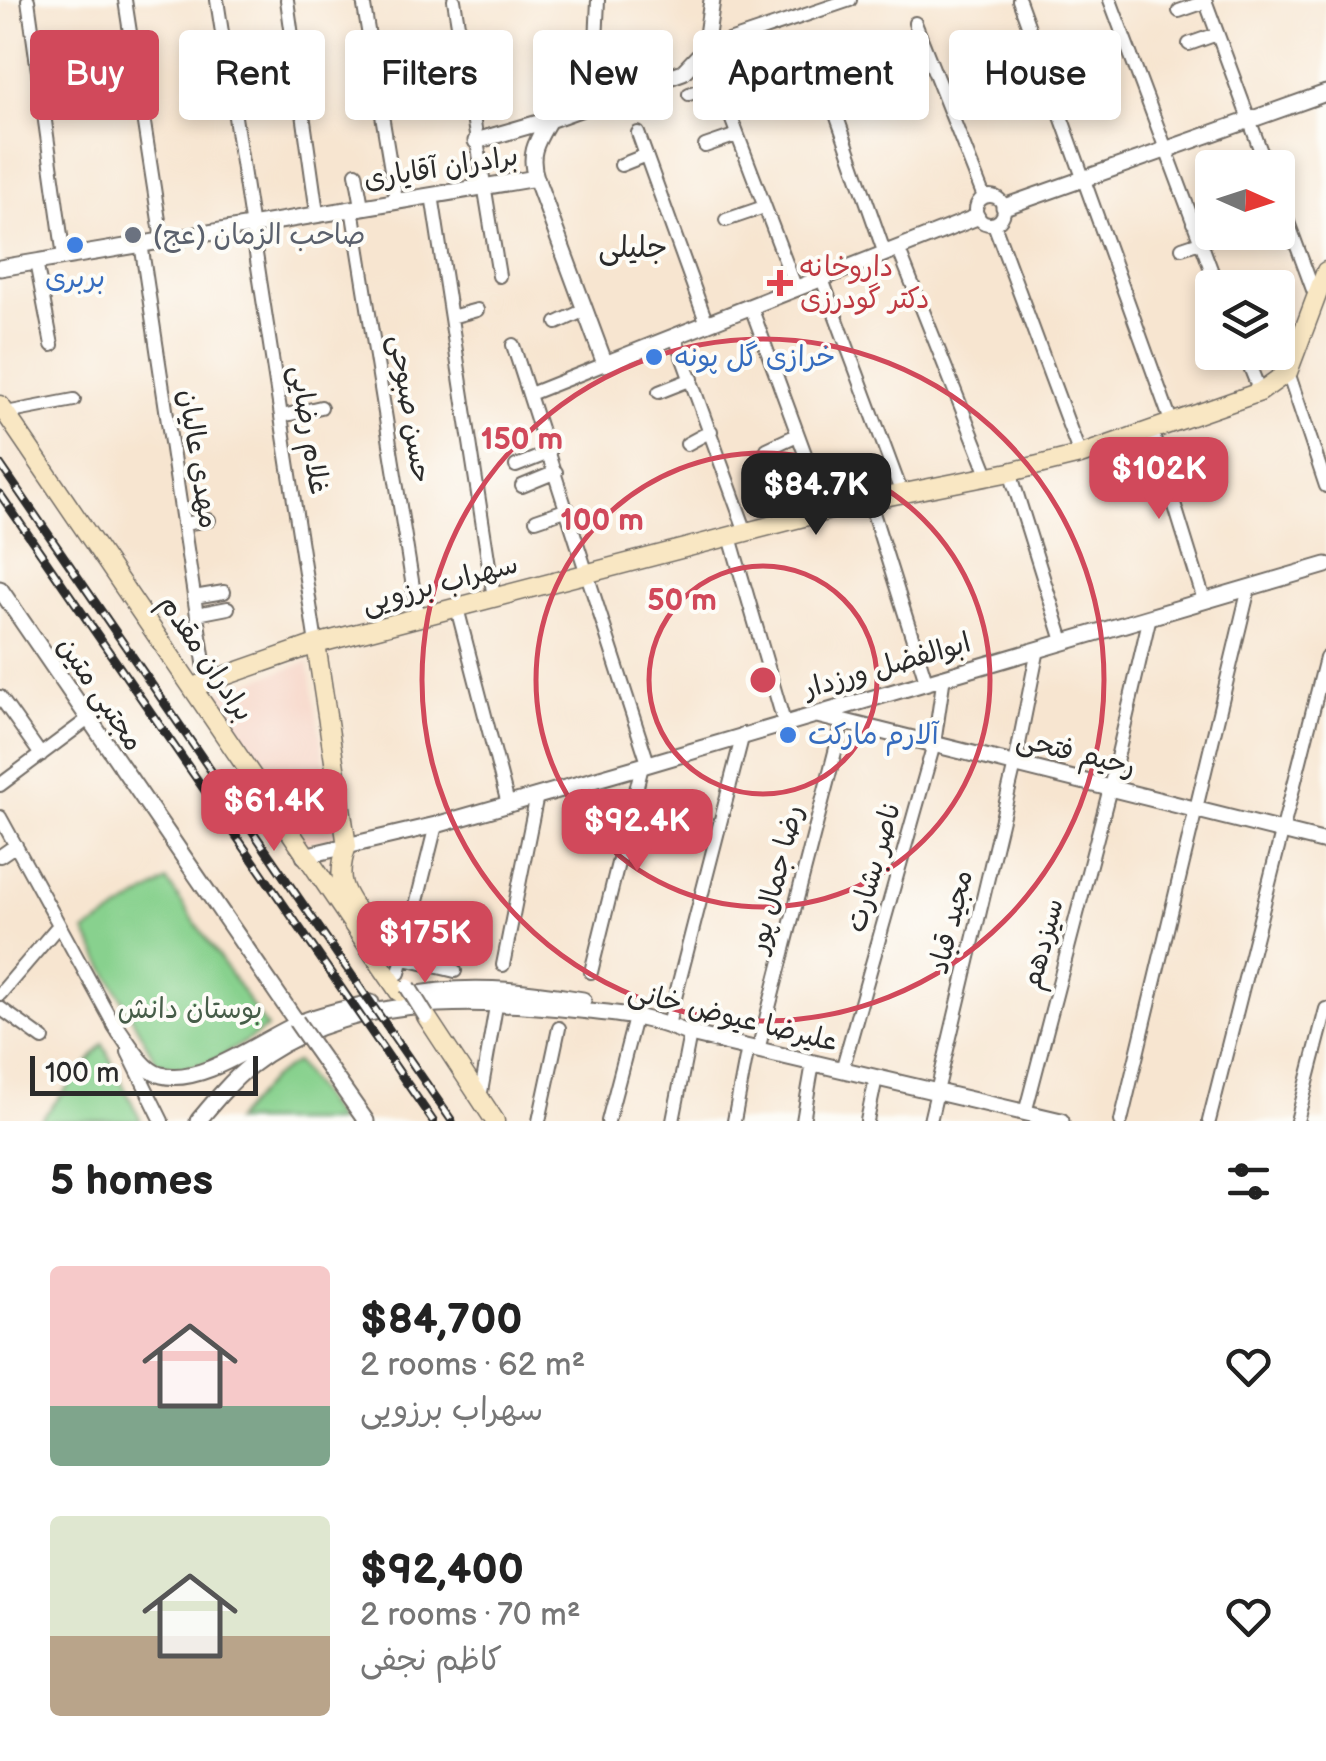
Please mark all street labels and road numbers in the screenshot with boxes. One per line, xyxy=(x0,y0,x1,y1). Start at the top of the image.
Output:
street label: برادران آقایاری xyxy=(361,140,521,196)
street label: حسن صبوحی xyxy=(382,333,438,485)
street label: غلام رضایی xyxy=(279,363,335,497)
street label: مهدی عالیان xyxy=(171,387,225,531)
street label: سهراب برزویی xyxy=(358,547,522,621)
street label: برادران مقدم xyxy=(148,589,260,730)
street label: ابوالفضل ورزدار xyxy=(799,626,975,706)
street label: مجتبی متین xyxy=(50,631,150,757)
street label: رحیم فتحی xyxy=(1012,722,1139,788)
street label: ناصر بشارت xyxy=(840,798,908,936)
street label: رضا جمال پور xyxy=(741,802,811,959)
street label: مجید قباد xyxy=(922,867,980,977)
street label: سیزدهم xyxy=(1015,895,1075,994)
street label: علیرضا عیوض خانی xyxy=(625,975,841,1059)

